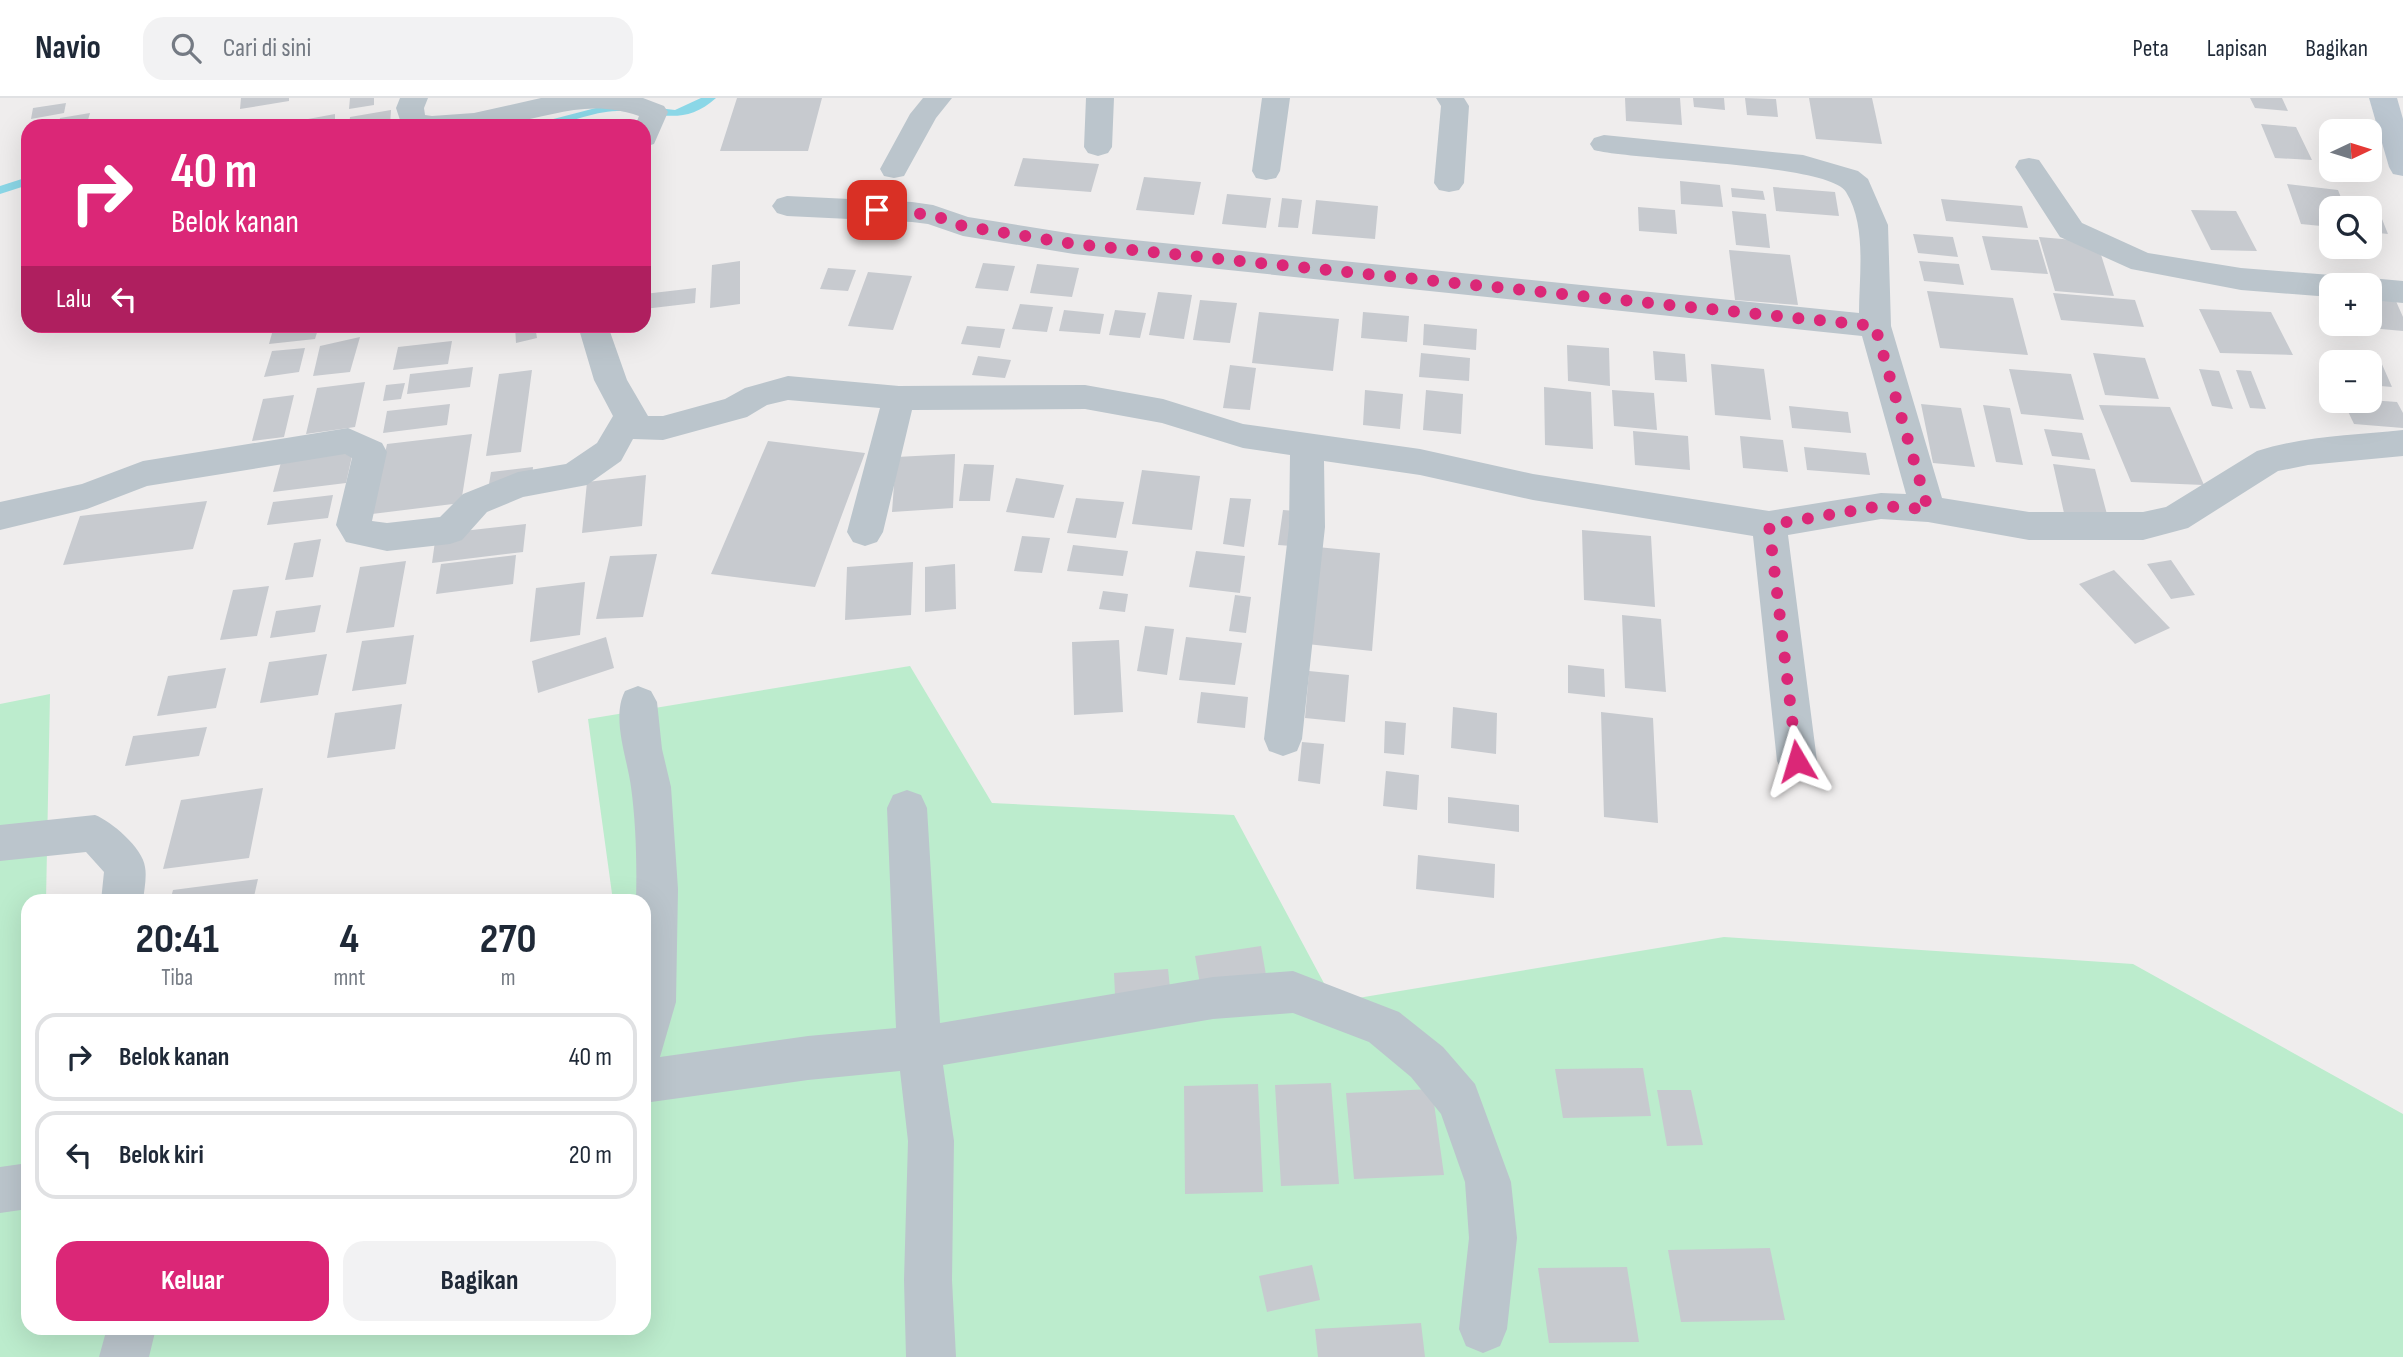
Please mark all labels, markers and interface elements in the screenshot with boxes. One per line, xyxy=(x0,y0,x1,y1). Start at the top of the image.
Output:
search box xyxy=(143,17,633,80)
text: Navio xyxy=(35,28,101,68)
icon: search xyxy=(167,29,205,67)
text: Cari di sini xyxy=(223,33,311,64)
text: Peta xyxy=(2133,34,2169,63)
text: Lapisan xyxy=(2207,34,2267,63)
text: Bagikan xyxy=(2305,34,2368,63)
north arrow xyxy=(2319,119,2382,182)
map controls xyxy=(2319,119,2382,413)
text: 40 m xyxy=(171,143,257,202)
icon: right xyxy=(56,147,147,238)
pin xyxy=(847,180,907,240)
icon: arrive xyxy=(858,191,896,229)
button: search xyxy=(2319,196,2382,259)
text: Belok kanan xyxy=(171,203,299,242)
button: + xyxy=(2319,273,2382,336)
icon: left xyxy=(105,280,143,318)
text: Lalu xyxy=(56,284,91,315)
button: − xyxy=(2319,350,2382,413)
position arrow xyxy=(1760,724,1834,798)
text: 20:41 xyxy=(136,914,219,965)
text: 4 xyxy=(340,914,359,965)
text: 270 xyxy=(480,914,536,965)
text: Tiba xyxy=(161,964,193,992)
text: mnt xyxy=(333,964,365,992)
text: m xyxy=(501,964,516,992)
icon: right xyxy=(60,1038,98,1076)
text: Belok kanan xyxy=(119,1042,229,1073)
text: 40 m xyxy=(569,1042,612,1073)
icon: left xyxy=(60,1136,98,1174)
text: Belok kiri xyxy=(119,1140,204,1171)
text: 20 m xyxy=(569,1140,612,1171)
button: Keluar xyxy=(56,1241,329,1321)
button: Bagikan xyxy=(343,1241,616,1321)

